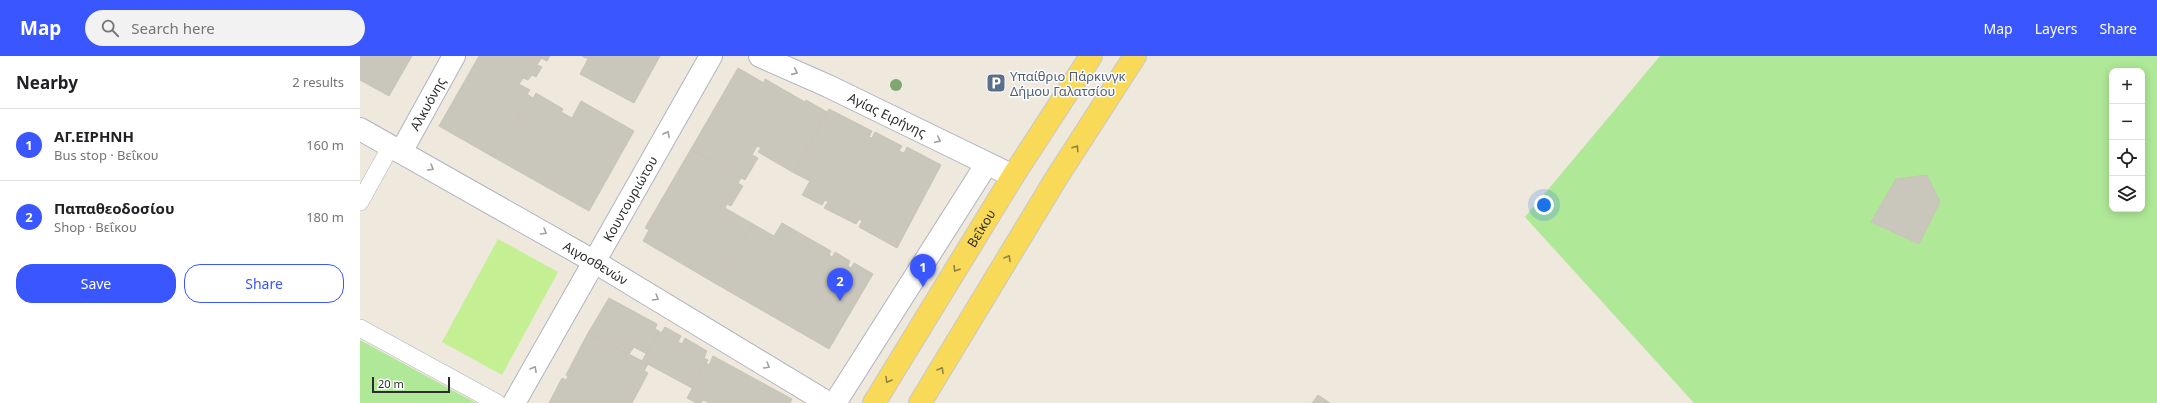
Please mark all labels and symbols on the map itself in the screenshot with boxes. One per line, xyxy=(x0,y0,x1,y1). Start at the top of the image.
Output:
one-way arrow xyxy=(792,67,799,75)
place label: Υπαίθριο Πάρκινγκ Δήμου Γαλατσίου xyxy=(1010,67,1126,100)
parking icon: Υπαίθριο Πάρκινγκ Δήμου Γαλατσίου xyxy=(985,72,1007,94)
street label: Αλκυόνης xyxy=(406,74,450,134)
street label: Αγίας Ειρήνης xyxy=(845,88,929,141)
one-way arrow xyxy=(662,131,669,138)
one-way arrow xyxy=(933,136,941,143)
one-way arrow xyxy=(1071,145,1078,152)
street label: Κουντουριώτου xyxy=(599,153,662,245)
one-way arrow xyxy=(426,164,434,171)
your location xyxy=(1534,195,1554,215)
street label: Βεΐκου xyxy=(963,206,1000,251)
one-way arrow xyxy=(540,228,547,235)
street label: Αιγοσθενών xyxy=(560,237,632,289)
pin: 1 xyxy=(910,254,936,287)
one-way arrow xyxy=(1003,255,1010,262)
one-way arrow xyxy=(953,265,961,272)
pin: 2 xyxy=(827,268,853,301)
one-way arrow xyxy=(652,294,659,301)
one-way arrow xyxy=(763,361,770,369)
one-way arrow xyxy=(529,366,536,373)
one-way arrow xyxy=(936,367,943,374)
scale bar xyxy=(372,375,450,394)
one-way arrow xyxy=(886,376,893,383)

